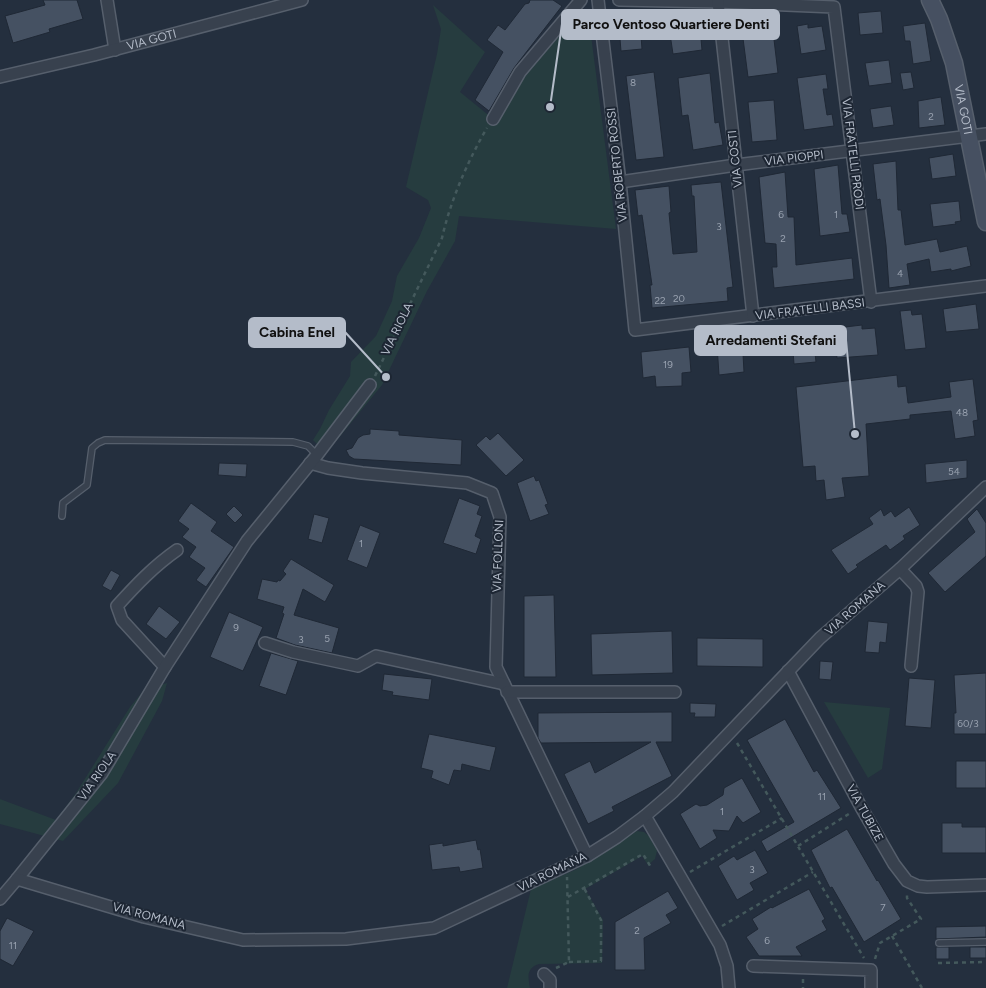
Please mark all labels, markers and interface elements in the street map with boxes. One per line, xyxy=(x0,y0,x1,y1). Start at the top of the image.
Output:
callout: Parco Ventoso Quartiere Denti xyxy=(562,10,779,39)
text: Parco Ventoso Quartiere Denti xyxy=(572,16,770,33)
street label: VIA GOTI xyxy=(125,27,178,53)
house number: 8 xyxy=(630,76,636,89)
street label: VIA GOTI xyxy=(951,83,975,136)
street label: VIA FRATELLI PRODI xyxy=(839,97,867,211)
street label: VIA ROBERTO ROSSI xyxy=(604,107,630,223)
house number: 2 xyxy=(928,110,934,123)
street label: VIA COSTI xyxy=(725,129,745,189)
street label: VIA PIOPPI xyxy=(764,147,824,169)
house number: 6 xyxy=(778,208,784,221)
house number: 1 xyxy=(834,208,838,221)
house number: 3 xyxy=(716,220,722,233)
house number: 2 xyxy=(780,232,786,245)
house number: 4 xyxy=(897,267,903,280)
house number: 20 xyxy=(673,292,685,305)
house number: 22 xyxy=(654,294,666,307)
street label: VIA FRATELLI BASSI xyxy=(754,295,866,323)
street label: VIA RIOLA xyxy=(378,300,416,358)
callout: Cabina Enel xyxy=(249,318,345,347)
text: Cabina Enel xyxy=(259,324,335,341)
callout: Arredamenti Stefani xyxy=(695,326,846,355)
text: Arredamenti Stefani xyxy=(706,332,836,349)
house number: 19 xyxy=(663,358,673,371)
house number: 48 xyxy=(956,406,968,419)
house number: 54 xyxy=(948,465,960,478)
street label: VIA FOLLONI xyxy=(490,519,506,593)
house number: 1 xyxy=(359,537,363,550)
street label: VIA ROMANA xyxy=(822,578,888,638)
house number: 9 xyxy=(233,621,239,634)
house number: 5 xyxy=(324,632,330,645)
house number: 3 xyxy=(298,633,304,646)
house number: 60/3 xyxy=(957,717,979,730)
street label: VIA RIOLA xyxy=(75,749,119,803)
street label: VIA TUBIZE xyxy=(844,782,886,844)
house number: 11 xyxy=(818,790,826,803)
house number: 1 xyxy=(720,805,724,818)
street label: VIA ROMANA xyxy=(515,849,589,895)
house number: 3 xyxy=(749,863,755,876)
street label: VIA ROMANA xyxy=(111,900,187,932)
house number: 7 xyxy=(880,901,886,914)
house number: 2 xyxy=(634,924,640,937)
house number: 6 xyxy=(764,934,770,947)
house number: 11 xyxy=(9,939,17,952)

